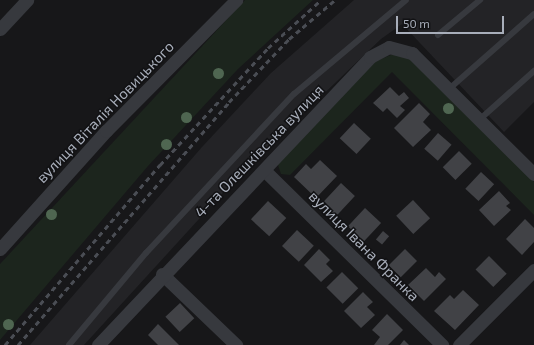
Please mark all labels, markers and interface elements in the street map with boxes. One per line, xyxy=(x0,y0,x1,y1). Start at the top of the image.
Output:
scale bar xyxy=(398,8,506,34)
text: 50 m xyxy=(403,16,430,30)
street label: вулиця Віталія Новицького xyxy=(33,37,177,187)
street label: 4-та Олешківська вулиця xyxy=(191,81,327,221)
street label: вулиця Івана Франка xyxy=(305,187,423,305)

